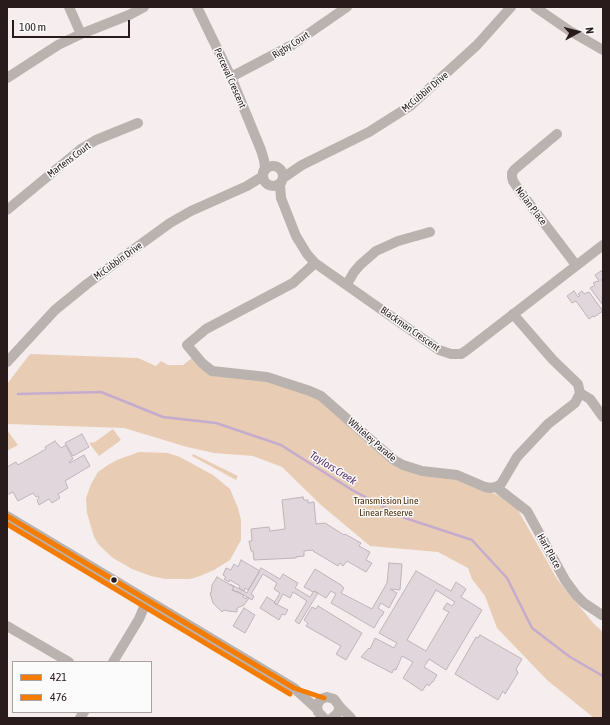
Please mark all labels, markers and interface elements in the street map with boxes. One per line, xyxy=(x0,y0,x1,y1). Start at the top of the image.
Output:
scale bar xyxy=(14,12,132,38)
north arrow xyxy=(558,12,598,52)
text: 100 m xyxy=(19,20,46,34)
text: N xyxy=(584,27,596,34)
street label: Rigby Court xyxy=(270,29,312,61)
street label: Perceval Crescent xyxy=(211,46,249,110)
street label: McCubbin Drive xyxy=(399,69,451,115)
street label: Martens Court xyxy=(45,140,93,180)
street label: Nolan Place xyxy=(513,185,549,227)
street label: McCubbin Drive xyxy=(91,239,145,283)
street label: Blackman Crescent xyxy=(378,304,442,354)
street label: Whiteley Parade xyxy=(345,416,399,464)
water label: Taylors Creek xyxy=(307,448,359,488)
park label: Transmission Line Linear Reserve xyxy=(354,495,418,518)
street label: Hart Place xyxy=(535,531,563,571)
unlabelled marker xyxy=(109,575,119,585)
legend xyxy=(12,661,152,713)
text: 421 xyxy=(50,670,67,684)
text: 476 xyxy=(50,690,67,704)

